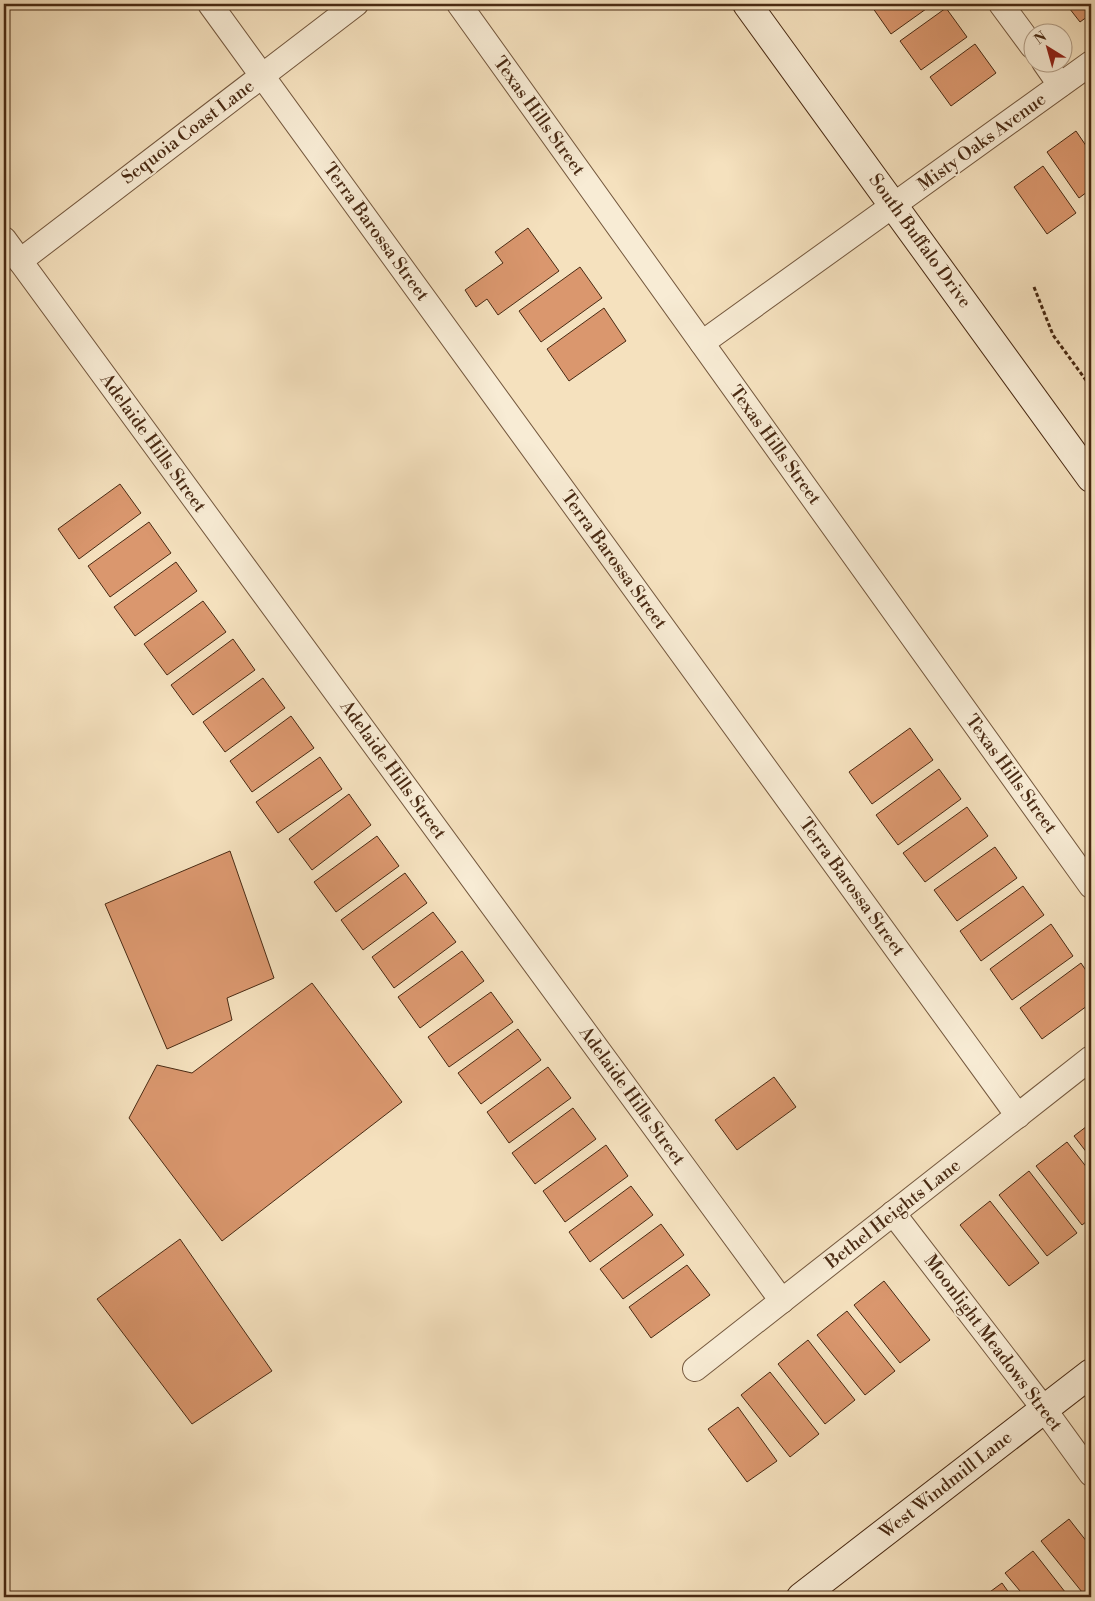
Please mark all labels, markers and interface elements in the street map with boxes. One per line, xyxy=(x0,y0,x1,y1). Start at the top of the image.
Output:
north arrow xyxy=(1022,22,1072,72)
text: N xyxy=(1031,28,1051,49)
street label: Texas Hills Street xyxy=(488,52,590,181)
street label: Sequoia Coast Lane xyxy=(117,75,259,189)
street label: Misty Oaks Avenue xyxy=(913,88,1051,196)
street label: Terra Barossa Street xyxy=(318,158,434,306)
street label: South Buffalo Drive xyxy=(864,169,976,313)
street label: Adelaide Hills Street xyxy=(94,368,212,518)
street label: Texas Hills Street xyxy=(724,381,826,510)
street label: Terra Barossa Street xyxy=(556,486,672,634)
street label: Adelaide Hills Street xyxy=(334,695,452,845)
street label: Texas Hills Street xyxy=(960,710,1062,839)
street label: Terra Barossa Street xyxy=(794,813,910,961)
street label: Adelaide Hills Street xyxy=(573,1021,691,1171)
street label: Bethel Heights Lane xyxy=(820,1154,965,1275)
street label: Moonlight Meadows Street xyxy=(919,1250,1067,1436)
street label: West Windmill Lane xyxy=(874,1426,1017,1545)

